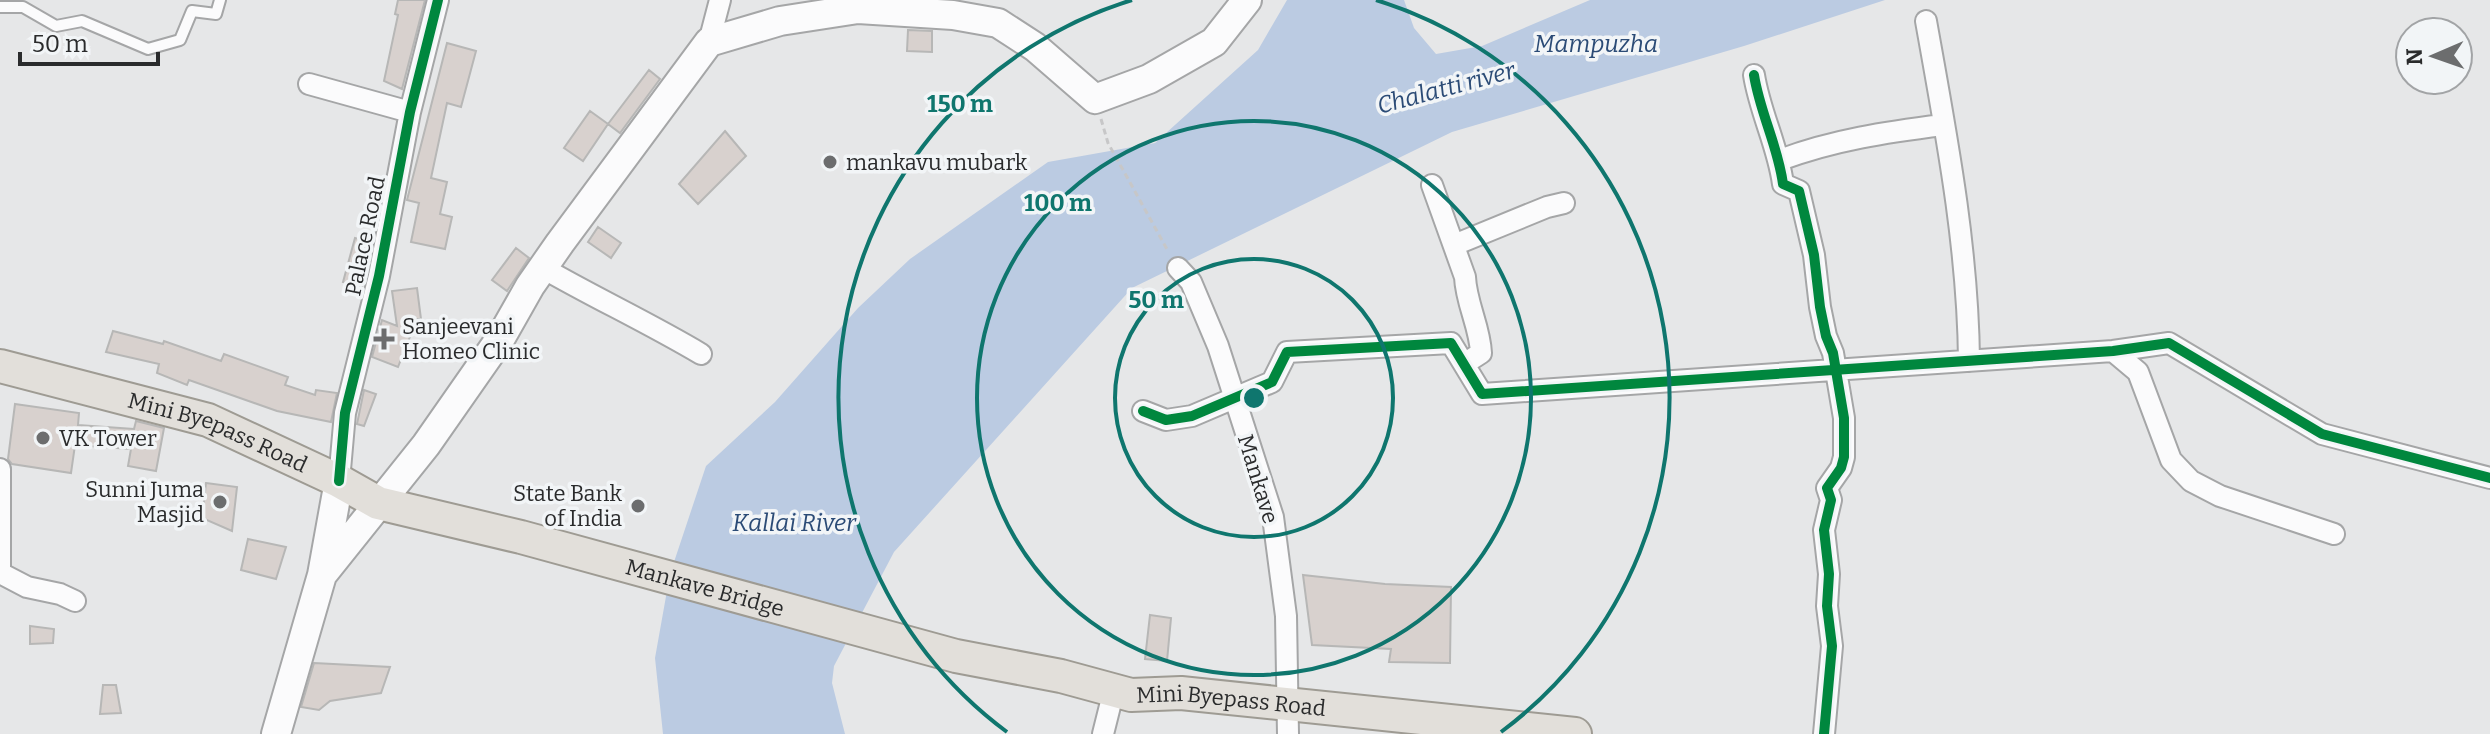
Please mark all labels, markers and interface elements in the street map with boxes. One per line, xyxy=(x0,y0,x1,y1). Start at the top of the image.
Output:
scale bar xyxy=(20,16,158,66)
north arrow xyxy=(2394,16,2474,96)
text: 50 m xyxy=(32,30,88,58)
water label: Mampuzha xyxy=(1534,30,1658,58)
text: N xyxy=(2401,48,2428,66)
water label: Chalatti river xyxy=(1374,56,1519,120)
text: 150 m xyxy=(927,90,993,118)
place label: mankavu mubark xyxy=(846,149,1028,176)
marker: mankavu mubark xyxy=(821,153,839,171)
street label: Palace Road xyxy=(339,174,391,298)
text: 100 m xyxy=(1024,189,1092,217)
text: 50 m xyxy=(1128,286,1184,314)
place label: Sanjeevani Homeo Clinic xyxy=(402,313,540,365)
marker: Sanjeevani Homeo Clinic xyxy=(373,328,395,350)
centre of rings xyxy=(1240,384,1268,412)
street label: Mini Byepass Road xyxy=(125,386,312,478)
place label: VK Tower xyxy=(59,425,157,452)
marker: VK Tower xyxy=(34,429,52,447)
street label: Mankave xyxy=(1232,431,1284,527)
place label: Sunni Juma Masjid xyxy=(85,476,204,528)
place label: State Bank of India xyxy=(513,480,623,532)
marker: Sunni Juma Masjid xyxy=(211,493,229,511)
marker: State Bank of India xyxy=(629,497,647,515)
water label: Kallai River xyxy=(732,509,857,537)
street label: Mankave Bridge xyxy=(623,553,787,622)
street label: Mini Byepass Road xyxy=(1136,679,1327,721)

